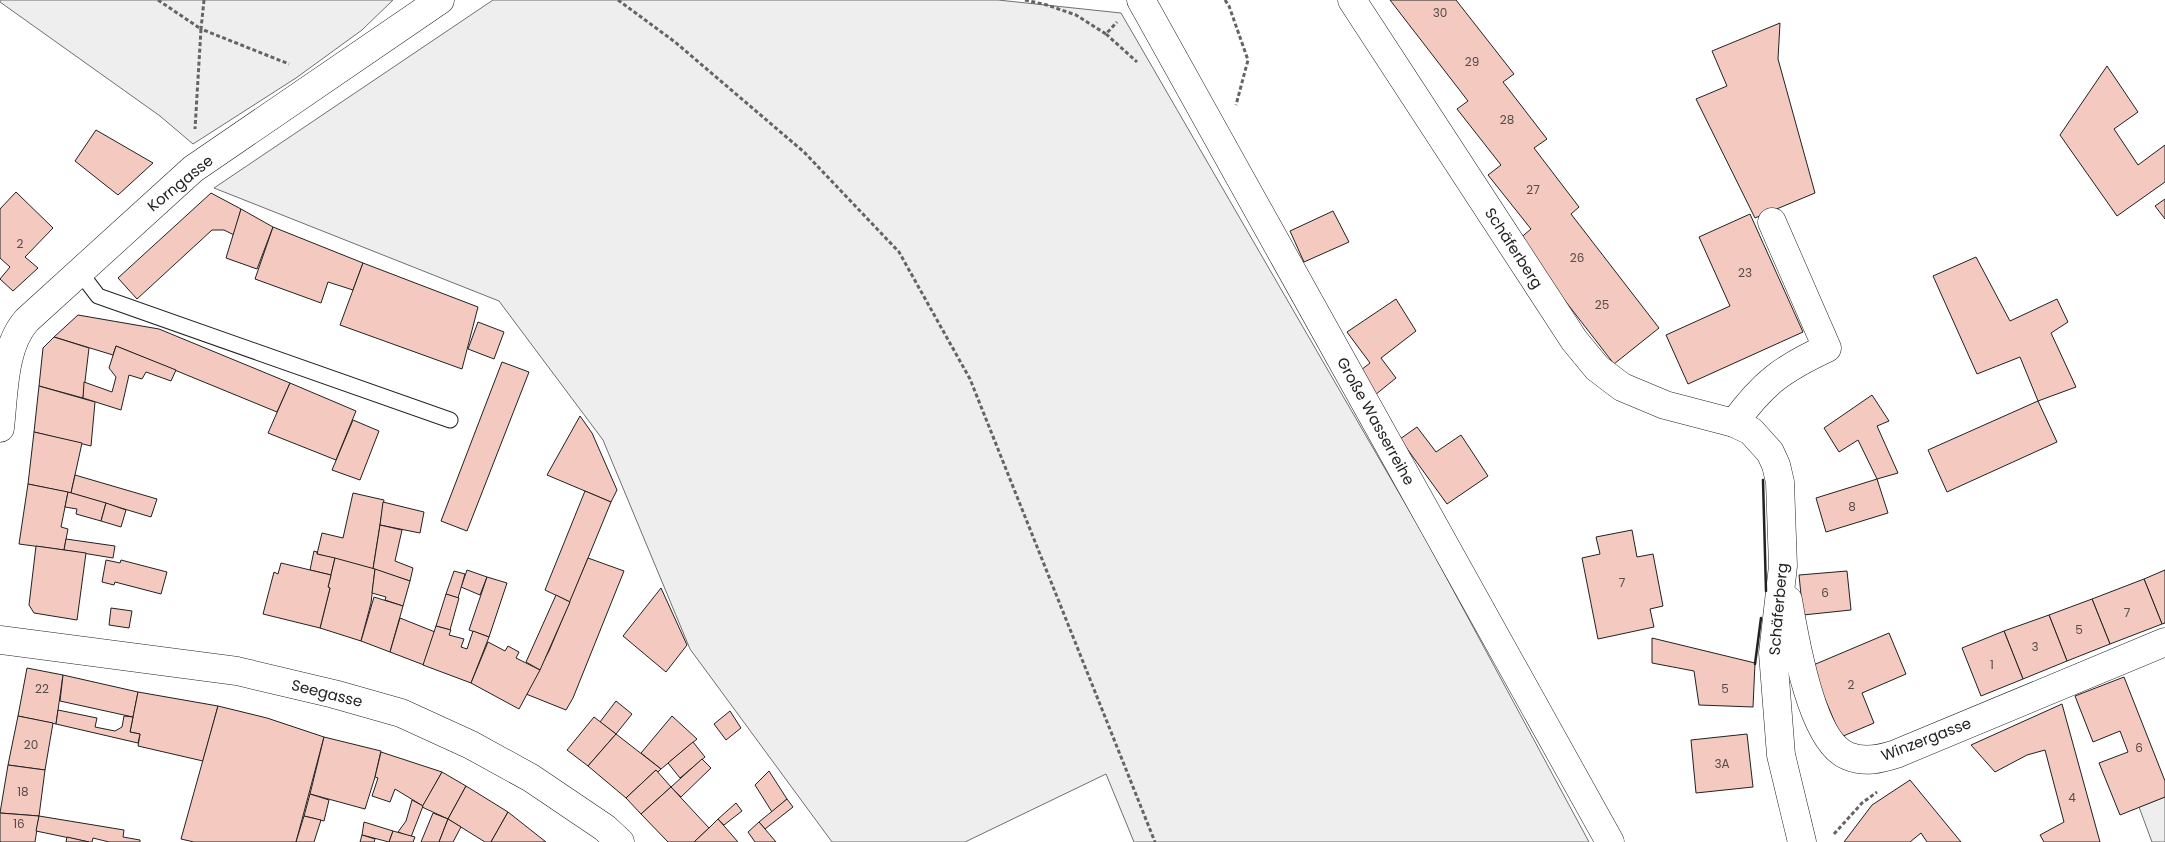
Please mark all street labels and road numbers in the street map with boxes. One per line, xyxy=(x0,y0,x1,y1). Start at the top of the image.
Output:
street label: Korngasse xyxy=(143,150,217,216)
street label: Schäferberg xyxy=(1480,203,1548,293)
street label: Große Wasserreihe xyxy=(1332,353,1420,489)
street label: Schäferberg xyxy=(1764,562,1792,656)
street label: Seegasse xyxy=(289,674,365,712)
street label: Winzergasse xyxy=(1878,712,1974,766)

